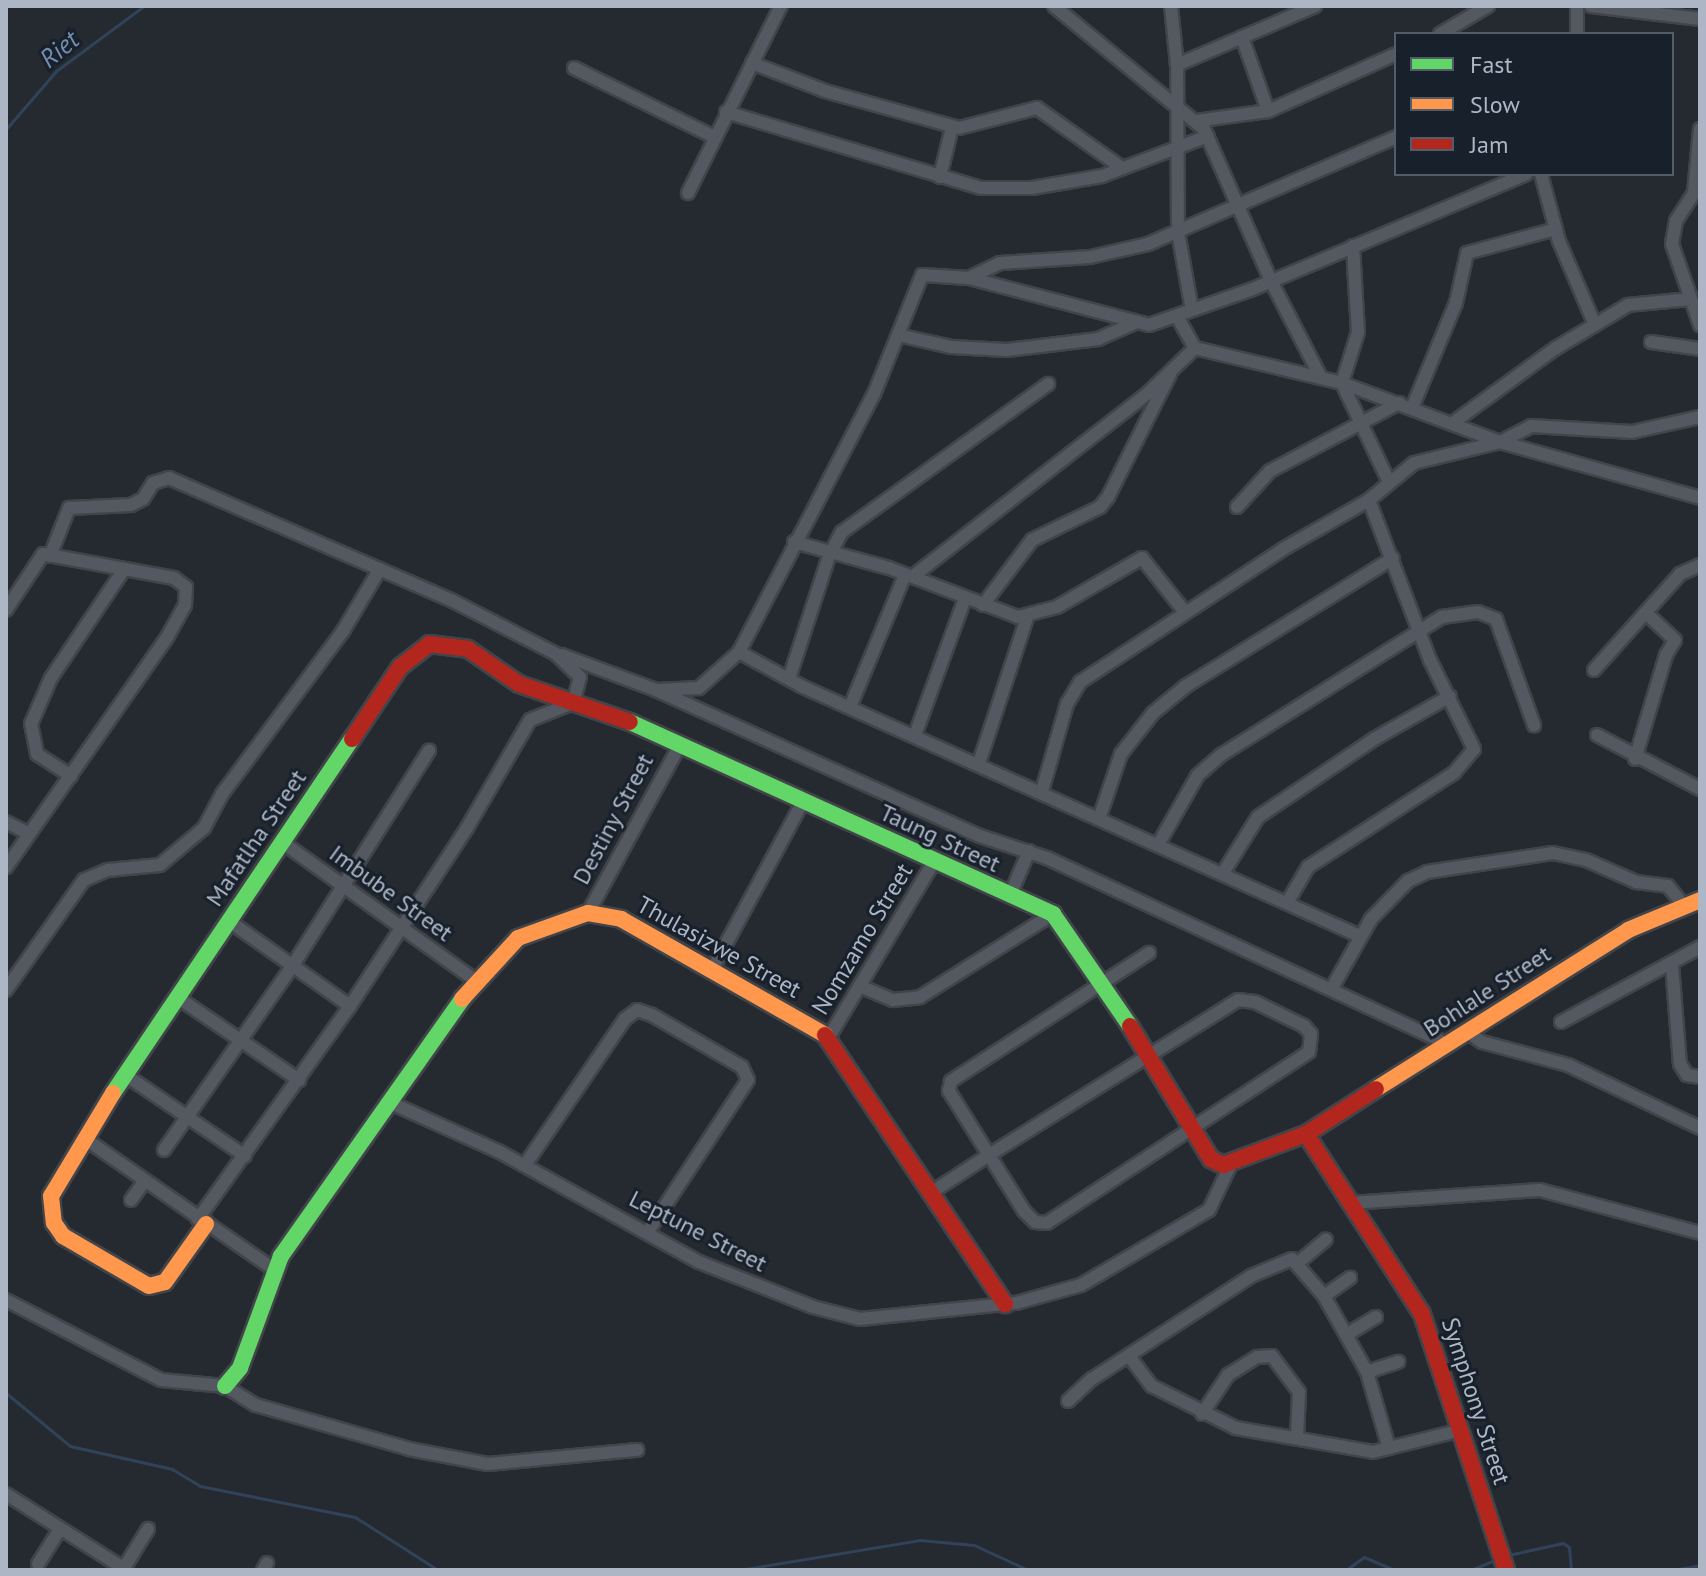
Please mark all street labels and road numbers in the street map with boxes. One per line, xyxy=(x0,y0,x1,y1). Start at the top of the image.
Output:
street label: Destiny Street xyxy=(566,748,660,890)
street label: Mafatlha Street xyxy=(200,764,312,912)
street label: Taung Street xyxy=(875,798,1005,878)
street label: Imbube Street xyxy=(324,839,458,947)
street label: Nomzamo Street xyxy=(806,858,918,1020)
street label: Thulasizwe Street xyxy=(632,890,806,1004)
street label: Bohlale Street xyxy=(1418,939,1556,1043)
street label: Leptune Street xyxy=(625,1184,771,1278)
street label: Symphony Street xyxy=(1435,1314,1517,1488)

